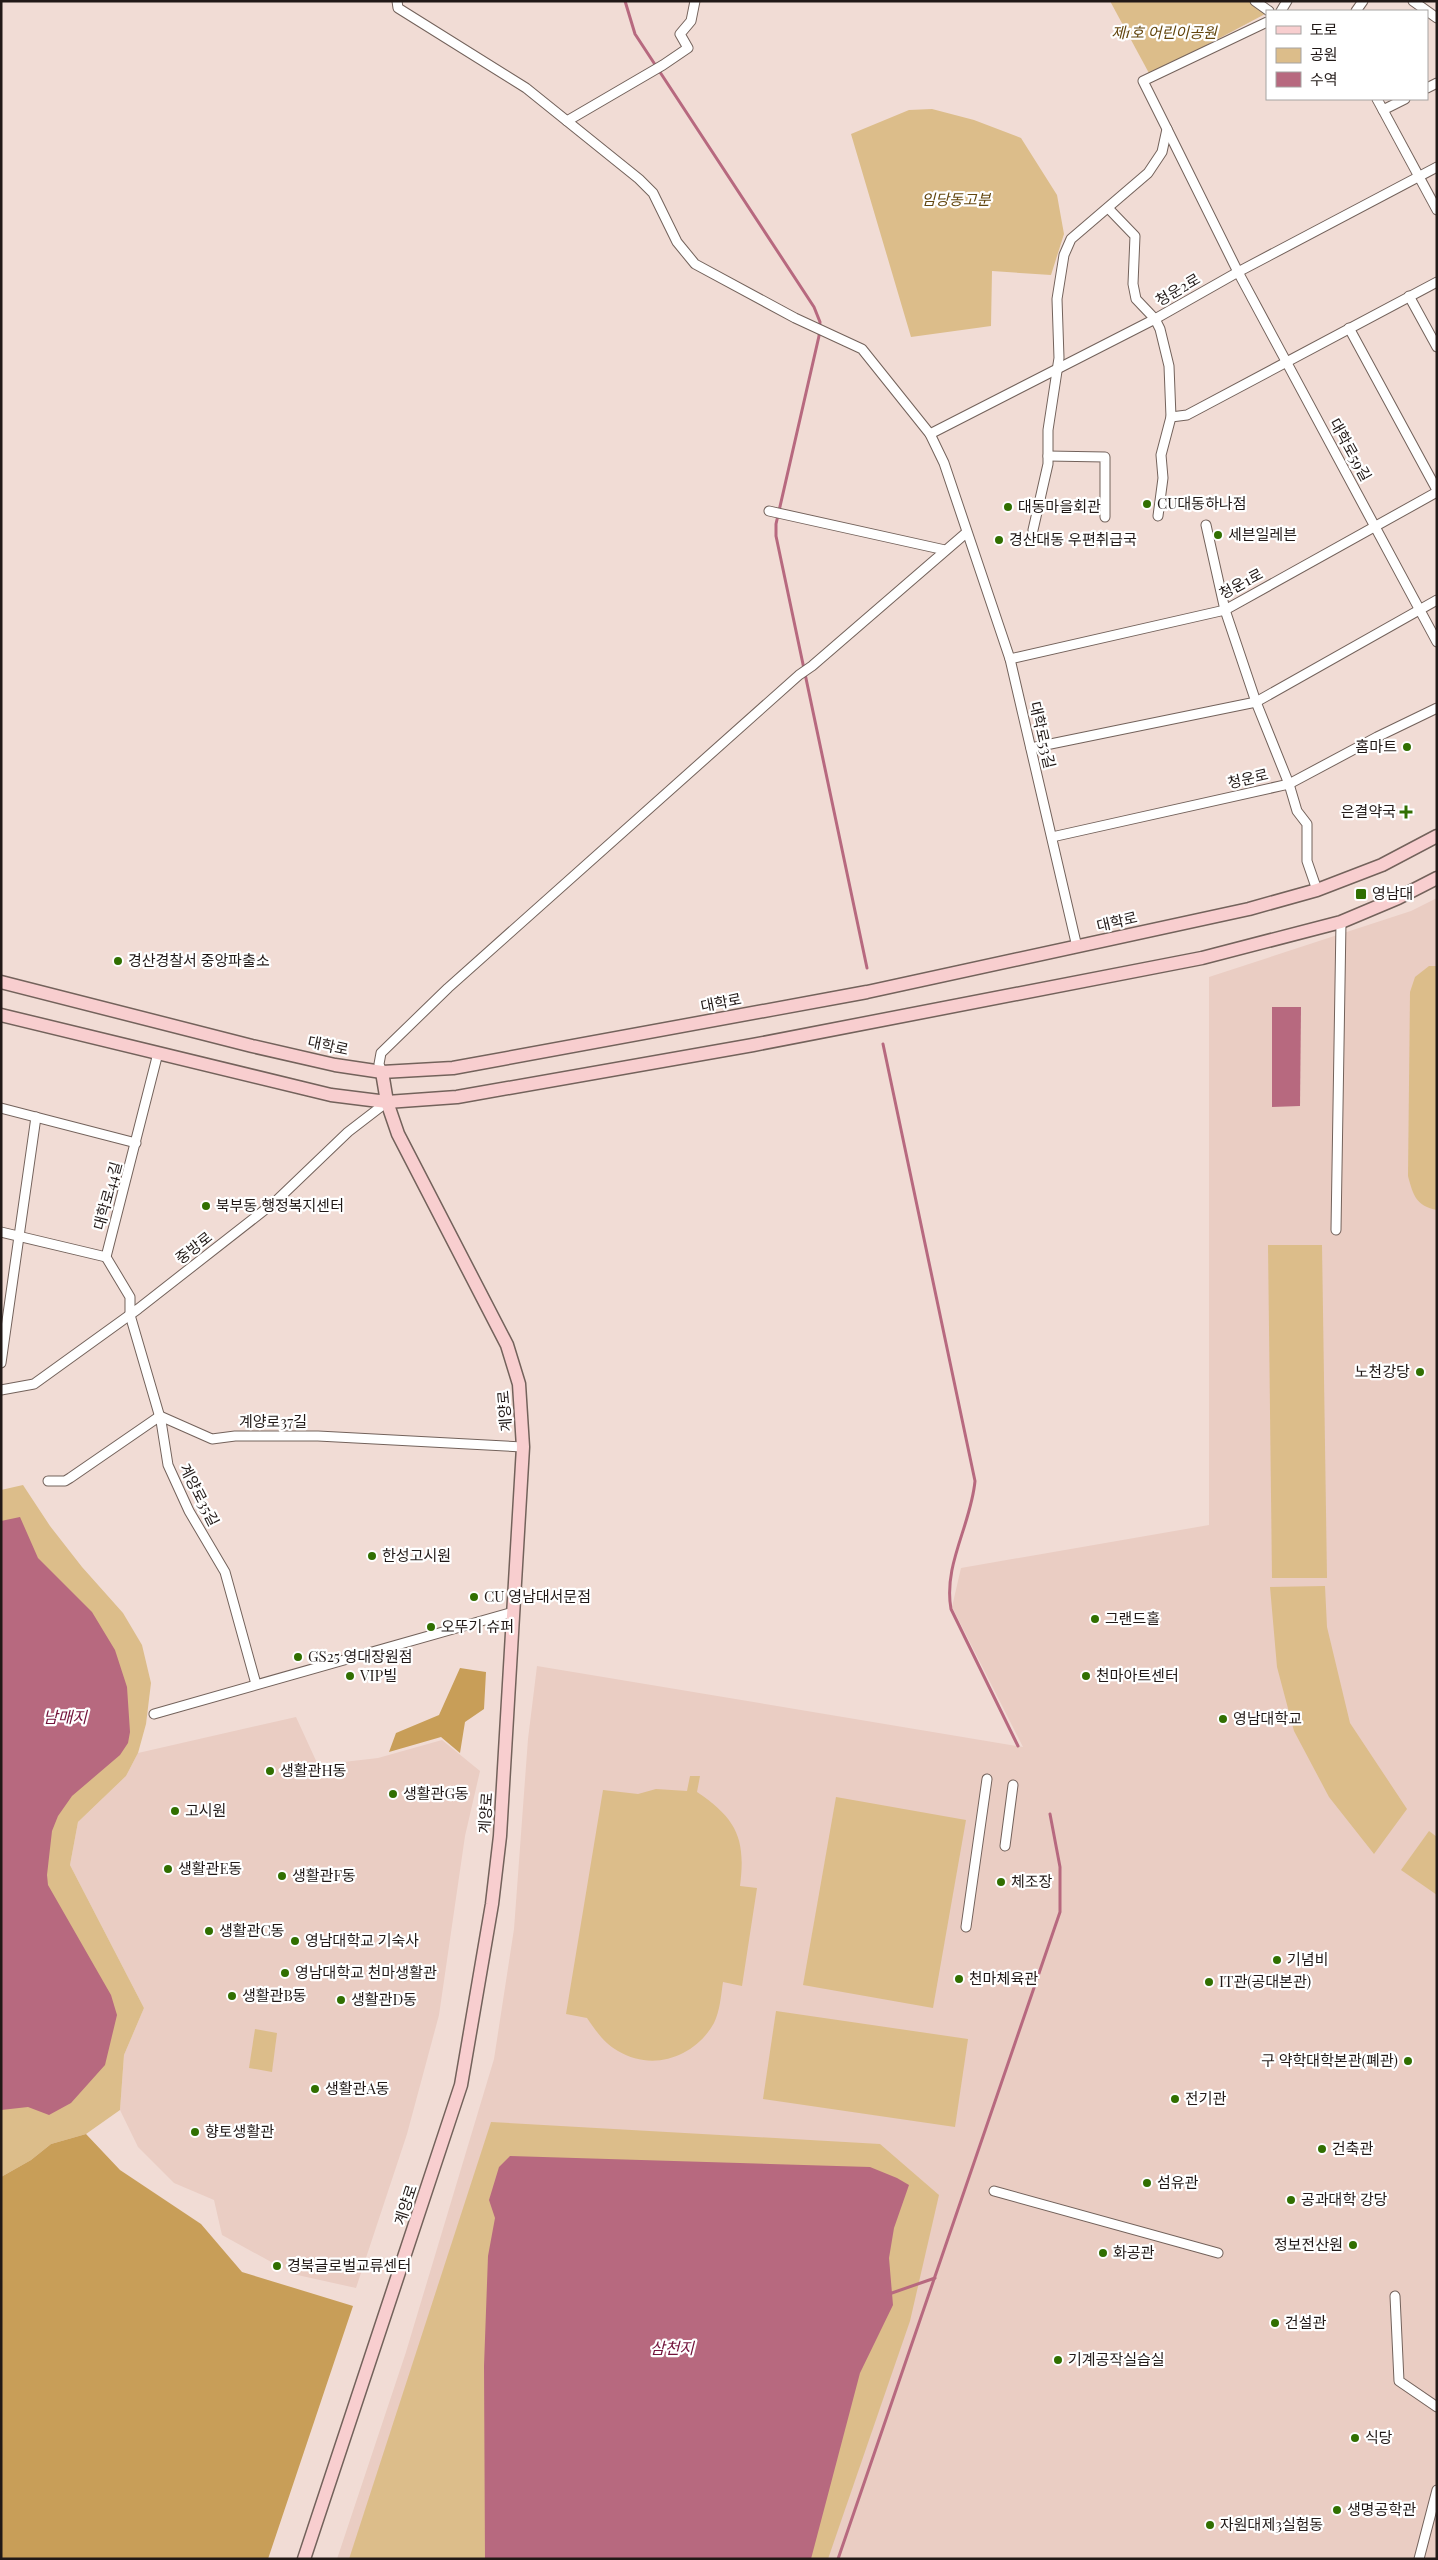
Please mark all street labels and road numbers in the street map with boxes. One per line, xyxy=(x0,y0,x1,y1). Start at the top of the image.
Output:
street label: 청운2로 xyxy=(1151,268,1204,310)
street label: 대학로59길 xyxy=(1325,414,1376,485)
street label: 청운1로 xyxy=(1215,563,1266,603)
street label: 대학로53길 xyxy=(1026,699,1060,770)
street label: 청운로 xyxy=(1225,764,1270,792)
street label: 대학로 xyxy=(1094,907,1139,935)
street label: 대학로 xyxy=(699,988,743,1016)
street label: 대학로 xyxy=(306,1031,351,1059)
street label: 대학로44길 xyxy=(88,1159,126,1232)
street label: 중방로 xyxy=(171,1227,216,1268)
street label: 계양로 xyxy=(492,1390,516,1433)
street label: 계양로37길 xyxy=(239,1411,307,1431)
street label: 계양로35길 xyxy=(175,1460,224,1529)
street label: 계양로 xyxy=(474,1792,496,1834)
street label: 계양로 xyxy=(389,2182,421,2227)

